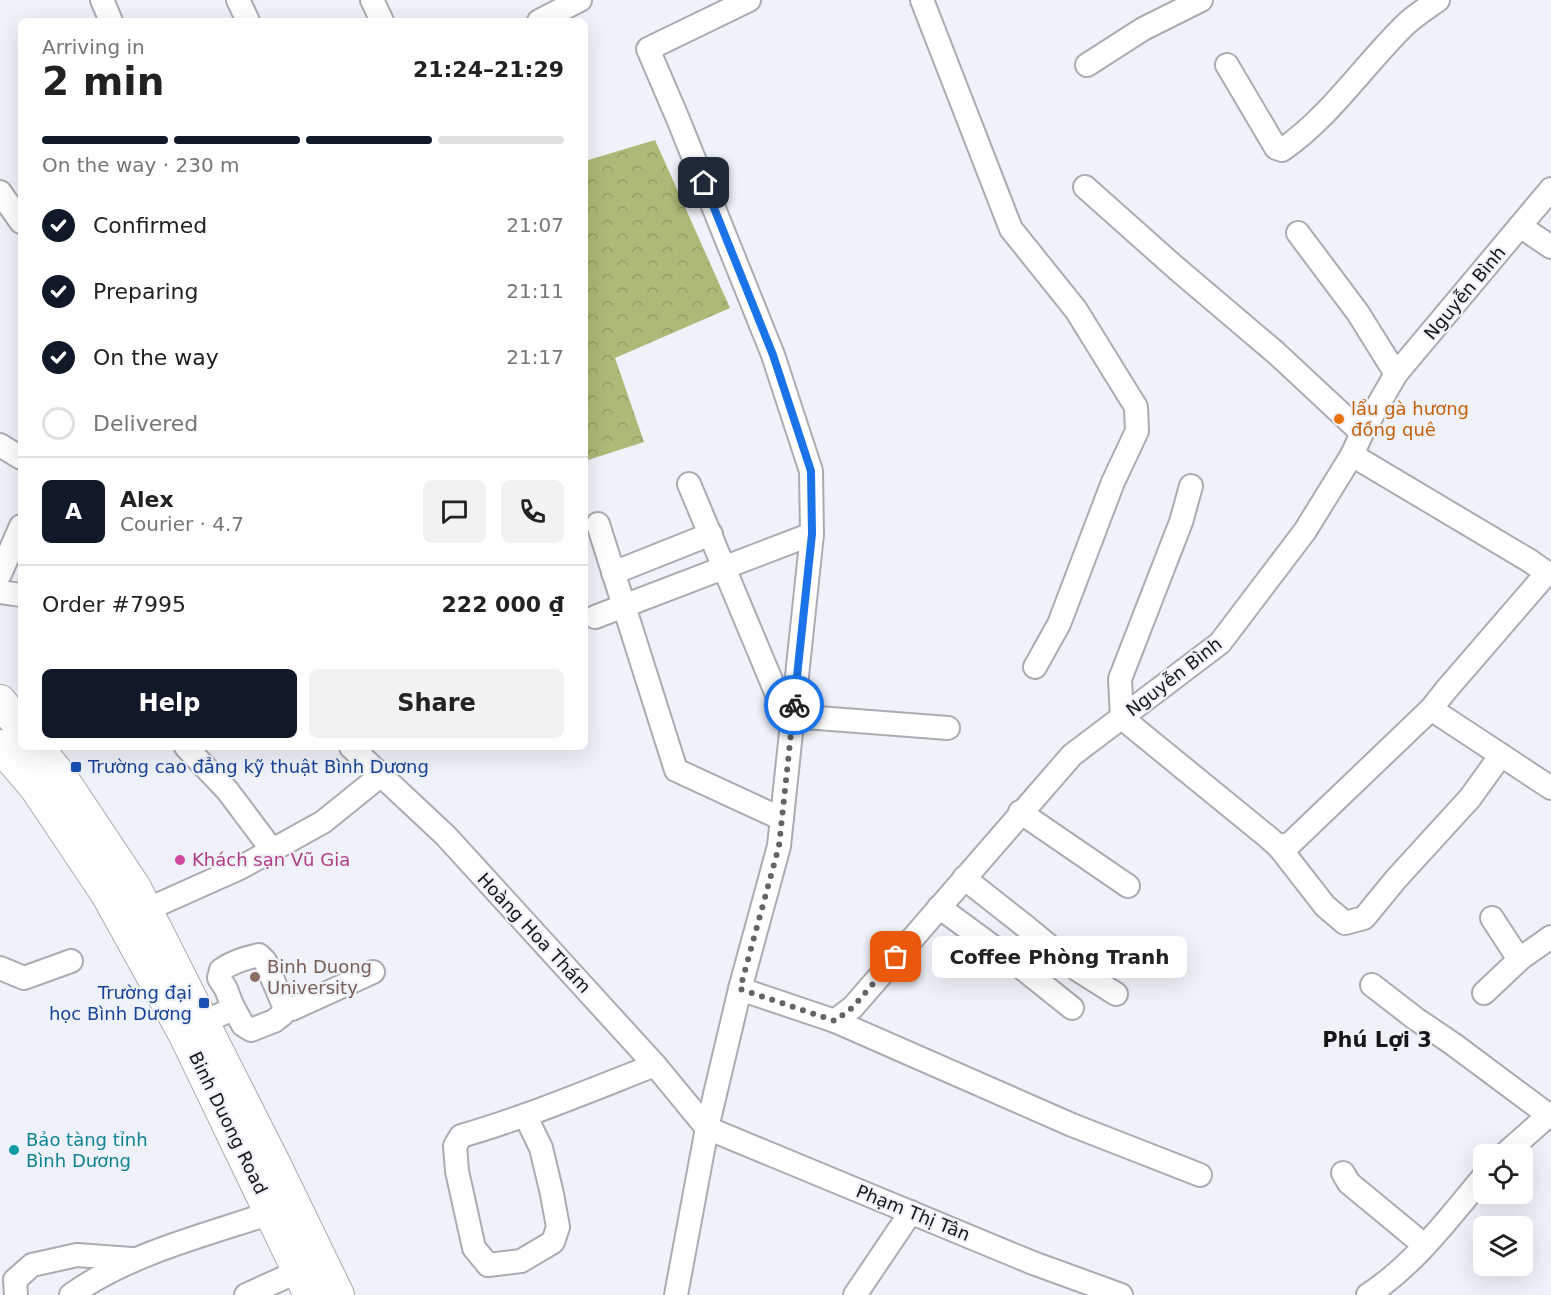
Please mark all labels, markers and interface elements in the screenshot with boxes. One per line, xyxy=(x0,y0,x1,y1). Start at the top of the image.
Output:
text: Arriving in xyxy=(42,35,145,59)
text: 21:24–21:29 xyxy=(413,57,564,82)
text: 2 min xyxy=(42,59,164,104)
text: On the way · 230 m xyxy=(42,153,240,177)
pin xyxy=(678,157,729,208)
icon: home xyxy=(687,166,720,199)
icon: check xyxy=(42,209,75,242)
text: Confirmed xyxy=(93,213,207,238)
text: 21:07 xyxy=(506,213,564,237)
street label: Nguyễn Bình xyxy=(1420,242,1510,344)
icon: check xyxy=(42,275,75,308)
text: Preparing xyxy=(93,279,199,304)
text: 21:11 xyxy=(506,279,564,303)
icon: check xyxy=(42,341,75,374)
text: On the way xyxy=(93,345,219,370)
text: 21:17 xyxy=(506,345,564,369)
place label: lẩu gà hương đồng quê xyxy=(1351,398,1469,440)
text: Delivered xyxy=(93,411,198,436)
marker: lẩu gà hương đồng quê xyxy=(1332,412,1346,426)
button: chat xyxy=(423,480,486,543)
button: phone xyxy=(501,480,564,543)
text: Alex xyxy=(120,487,174,512)
text: A xyxy=(65,499,82,524)
text: Courier · 4.7 xyxy=(120,512,244,536)
text: Order #7995 xyxy=(42,592,186,617)
text: 222 000 ₫ xyxy=(442,592,564,617)
street label: Nguyễn Bình xyxy=(1122,633,1226,720)
button: Help xyxy=(42,669,297,738)
button: Share xyxy=(309,669,564,738)
courier xyxy=(764,675,824,735)
icon: bike xyxy=(778,689,811,722)
place label: Trường cao đẳng kỹ thuật Bình Dương xyxy=(87,756,429,777)
marker: Trường cao đẳng kỹ thuật Bình Dương xyxy=(69,760,83,774)
place label: Khách sạn Vũ Gia xyxy=(192,849,350,870)
marker: Khách sạn Vũ Gia xyxy=(173,853,187,867)
street label: Hoàng Hoa Thám xyxy=(473,868,595,997)
pin xyxy=(870,931,921,982)
callout: Coffee Phòng Tranh xyxy=(932,936,1187,978)
icon: bag xyxy=(879,940,912,973)
text: Coffee Phòng Tranh xyxy=(949,945,1170,969)
place label: Binh Duong University xyxy=(267,956,372,998)
marker: Binh Duong University xyxy=(248,970,262,984)
place label: Trường đại học Bình Dương xyxy=(49,982,192,1024)
marker: Trường đại học Bình Dương xyxy=(197,996,211,1010)
district label: Phú Lợi 3 xyxy=(1322,1028,1432,1052)
street label: Binh Duong Road xyxy=(185,1048,272,1197)
place label: Bảo tàng tỉnh Bình Dương xyxy=(26,1129,148,1171)
marker: Bảo tàng tỉnh Bình Dương xyxy=(7,1143,21,1157)
map controls xyxy=(1473,1144,1533,1276)
button: locate xyxy=(1473,1144,1533,1204)
street label: Phạm Thị Tân xyxy=(853,1180,973,1245)
button: layers xyxy=(1473,1216,1533,1276)

